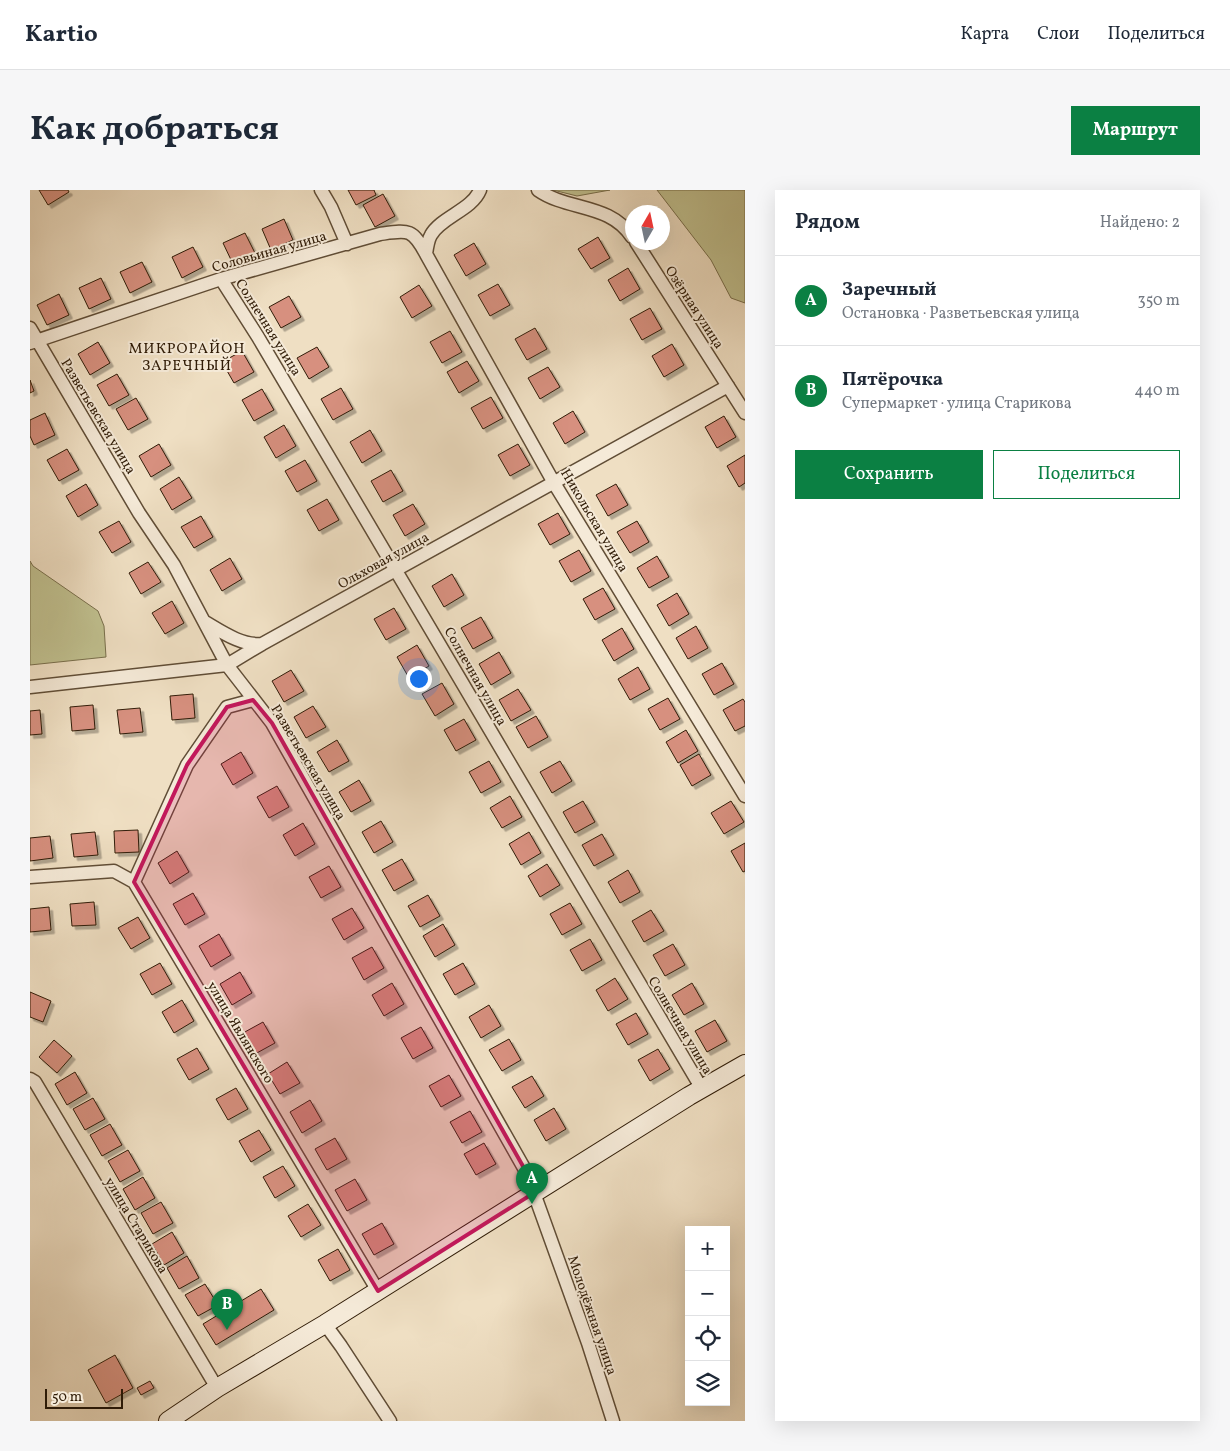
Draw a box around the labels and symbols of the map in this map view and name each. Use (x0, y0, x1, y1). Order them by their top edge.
north arrow (625, 205, 670, 250)
street label: Соловьиная улица (210, 227, 329, 278)
street label: Озёрная улица (660, 263, 728, 353)
street label: Солнечная улица (230, 276, 305, 380)
district label: МИКРОРАЙОН ЗАРЕЧНЫЙ (128, 339, 246, 377)
street label: Разветьевская улица (56, 355, 140, 478)
street label: Никольская улица (555, 466, 632, 576)
street label: Ольховая улица (335, 528, 433, 594)
street label: Солнечная улица (439, 624, 511, 730)
your location (406, 666, 432, 692)
street label: Разветьевская улица (266, 701, 350, 824)
street label: Солнечная улица (643, 973, 716, 1078)
street label: улица Являнского (202, 978, 278, 1087)
pin: A (516, 1163, 548, 1204)
street label: улица Старикова (99, 1174, 172, 1278)
street label: Молодёжная улица (562, 1253, 621, 1378)
pin: B (211, 1289, 243, 1330)
scale bar (45, 1386, 122, 1409)

